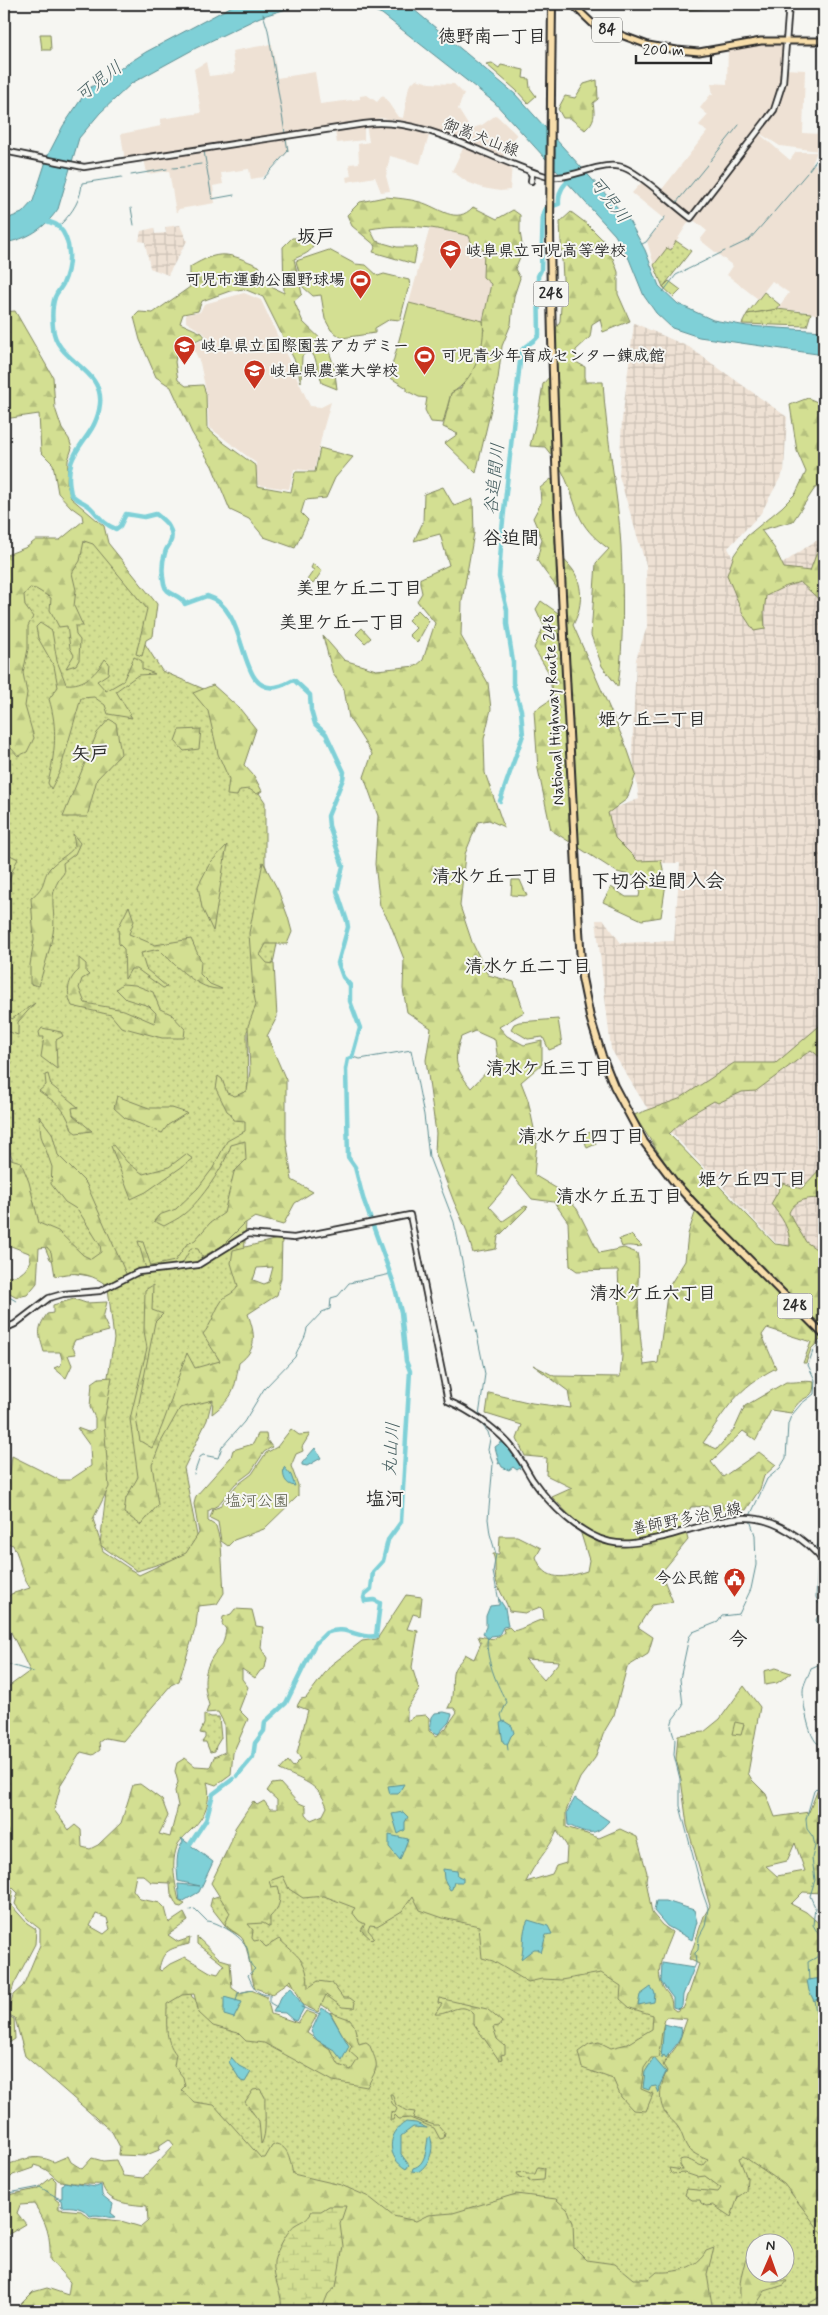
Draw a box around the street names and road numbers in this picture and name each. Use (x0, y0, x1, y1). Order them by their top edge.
road number: 84 (592, 18, 622, 42)
street label: 御嵩犬山線 (440, 114, 522, 162)
road number: 248 (534, 282, 568, 306)
street label: National Highway Route 248 (539, 614, 569, 806)
road number: 248 (778, 1294, 812, 1318)
street label: 善師野多治見線 (630, 1498, 744, 1540)

